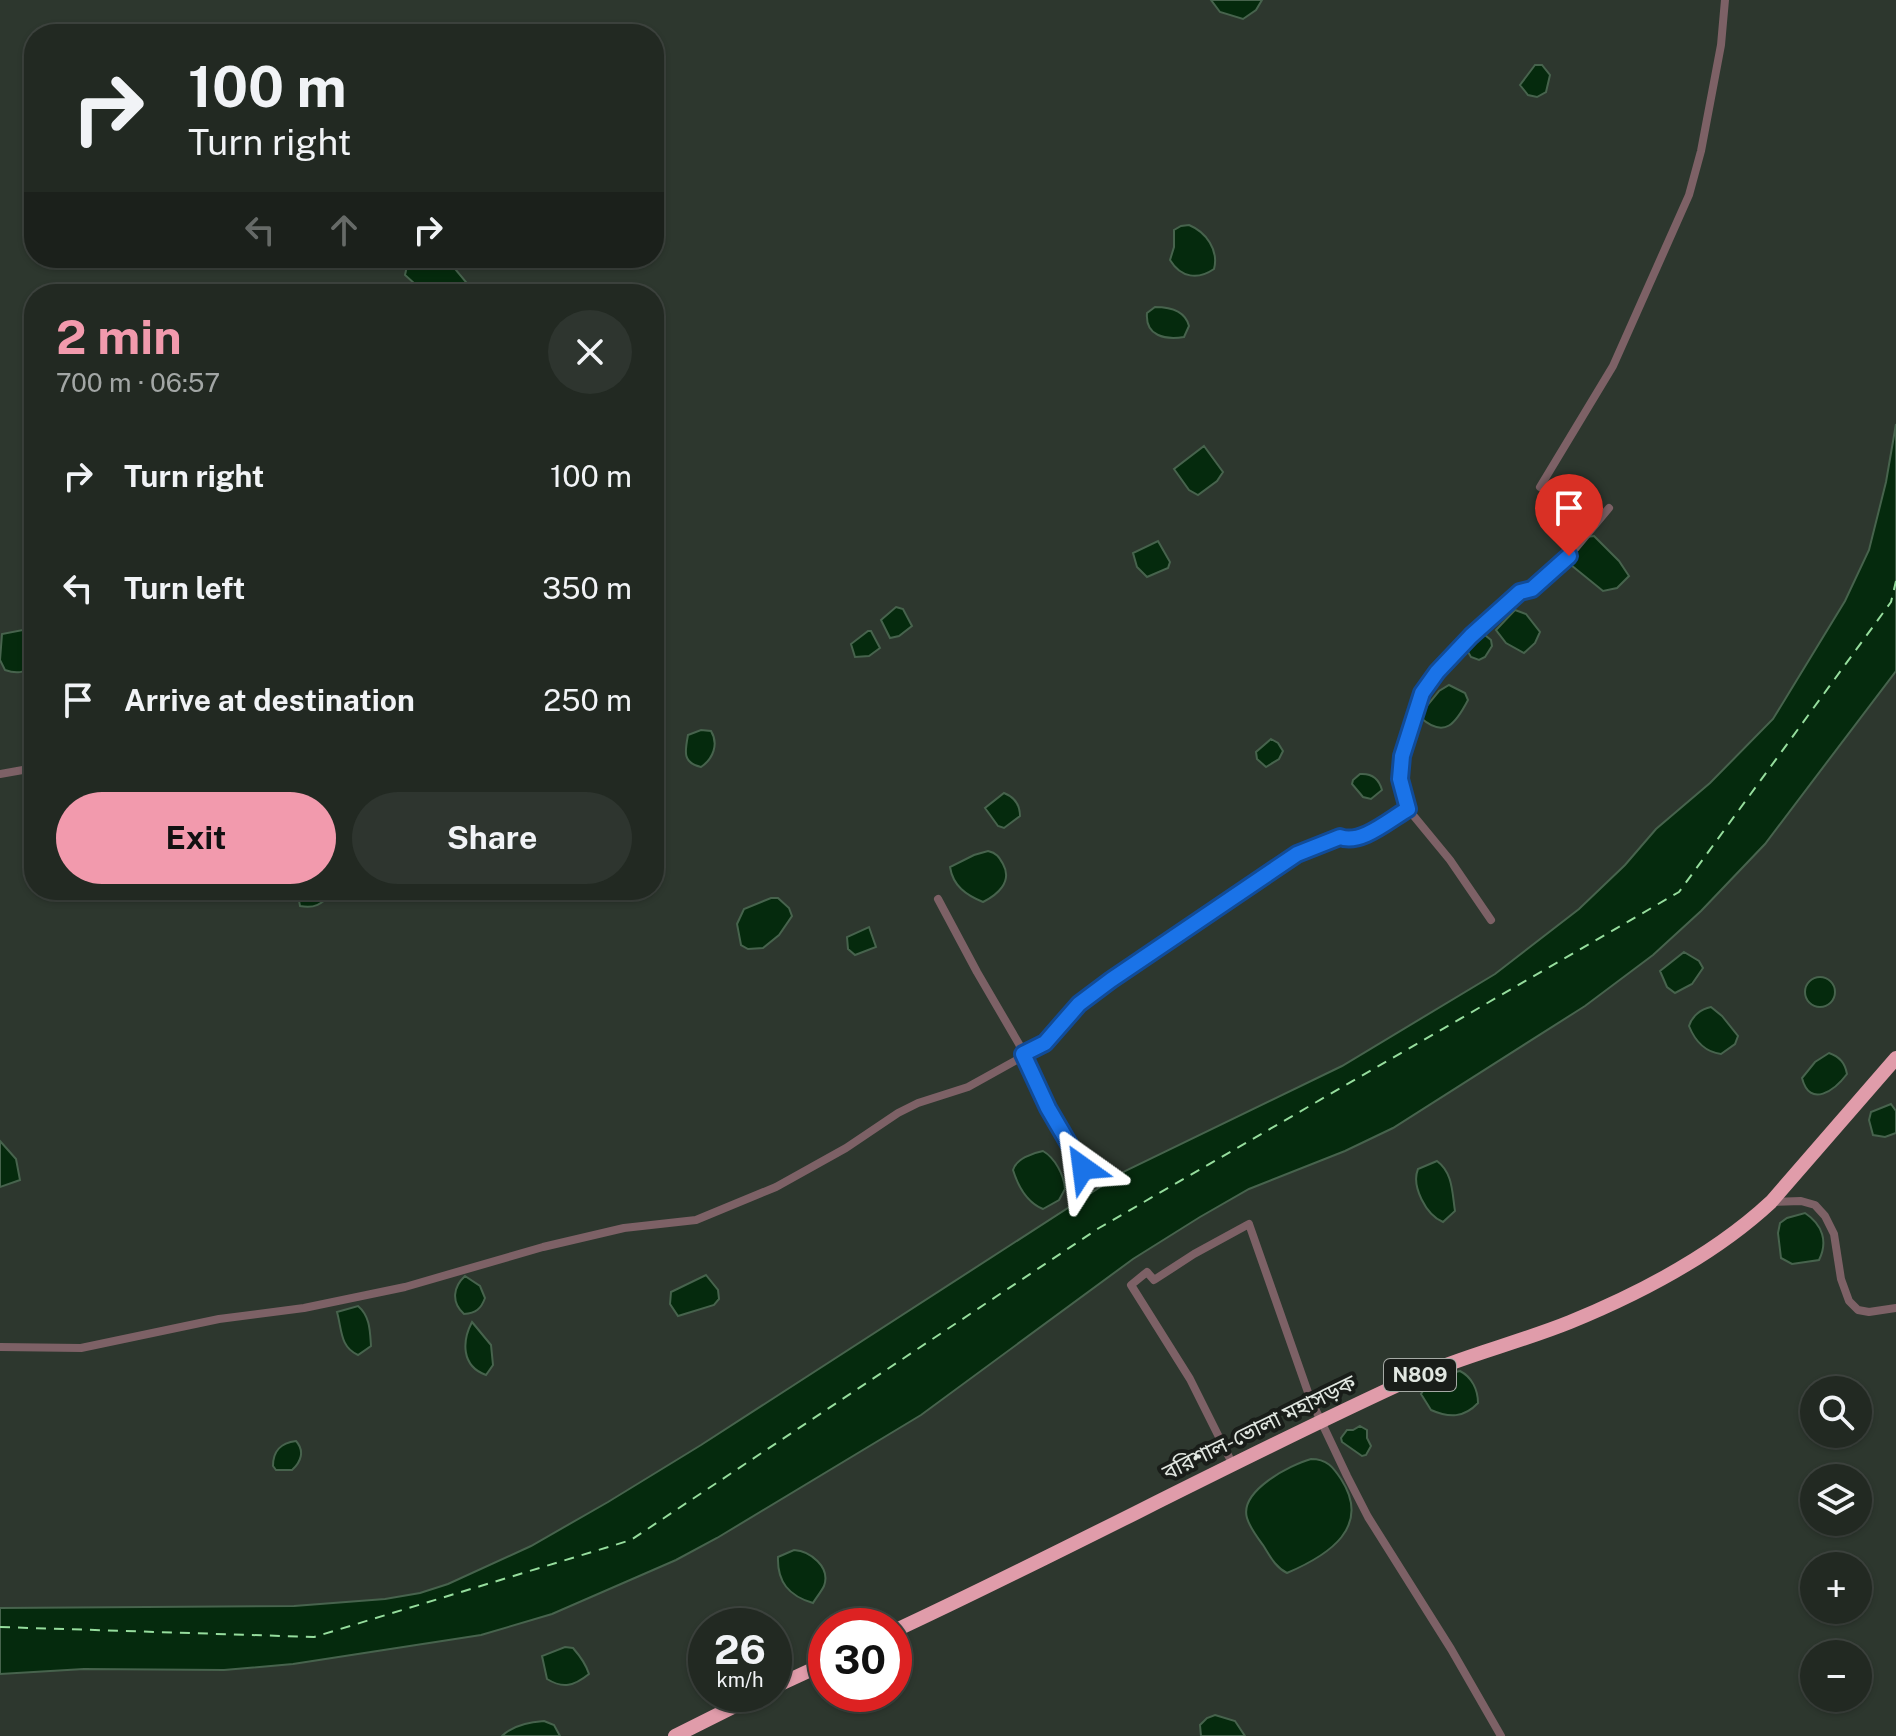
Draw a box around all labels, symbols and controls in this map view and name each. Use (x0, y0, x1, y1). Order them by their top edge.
text: 100 m (188, 54, 347, 120)
icon: right (56, 56, 160, 160)
text: Turn right (188, 121, 351, 163)
icon: left (238, 208, 282, 252)
icon: ahead (322, 208, 366, 252)
icon: right (406, 208, 450, 252)
text: 2 min (56, 308, 182, 365)
button: close (548, 310, 632, 394)
text: 700 m · 06:57 (56, 367, 220, 398)
icon: right (56, 454, 100, 498)
text: Turn right (124, 458, 264, 494)
text: 100 m (550, 458, 632, 494)
pin (1535, 474, 1603, 556)
icon: arrive (1547, 486, 1591, 530)
icon: left (56, 566, 100, 610)
text: Turn left (124, 570, 245, 606)
text: 350 m (542, 570, 632, 606)
icon: arrive (56, 678, 100, 722)
text: Arrive at destination (124, 682, 415, 718)
text: 250 m (543, 682, 632, 718)
button: Exit (56, 792, 336, 884)
button: Share (352, 792, 632, 884)
position arrow (1041, 1126, 1125, 1210)
road number: N809 (1384, 1359, 1456, 1391)
street label: বরিশাল-ভোলা মহাসড়ক (1157, 1369, 1360, 1486)
map controls (1800, 1376, 1872, 1712)
button: search (1800, 1376, 1872, 1448)
button: layers (1800, 1464, 1872, 1536)
button: + (1800, 1552, 1872, 1624)
speed limit sign: 30 (808, 1608, 912, 1712)
text: 26 (714, 1626, 766, 1673)
button: − (1800, 1640, 1872, 1712)
text: km/h (716, 1668, 764, 1692)

